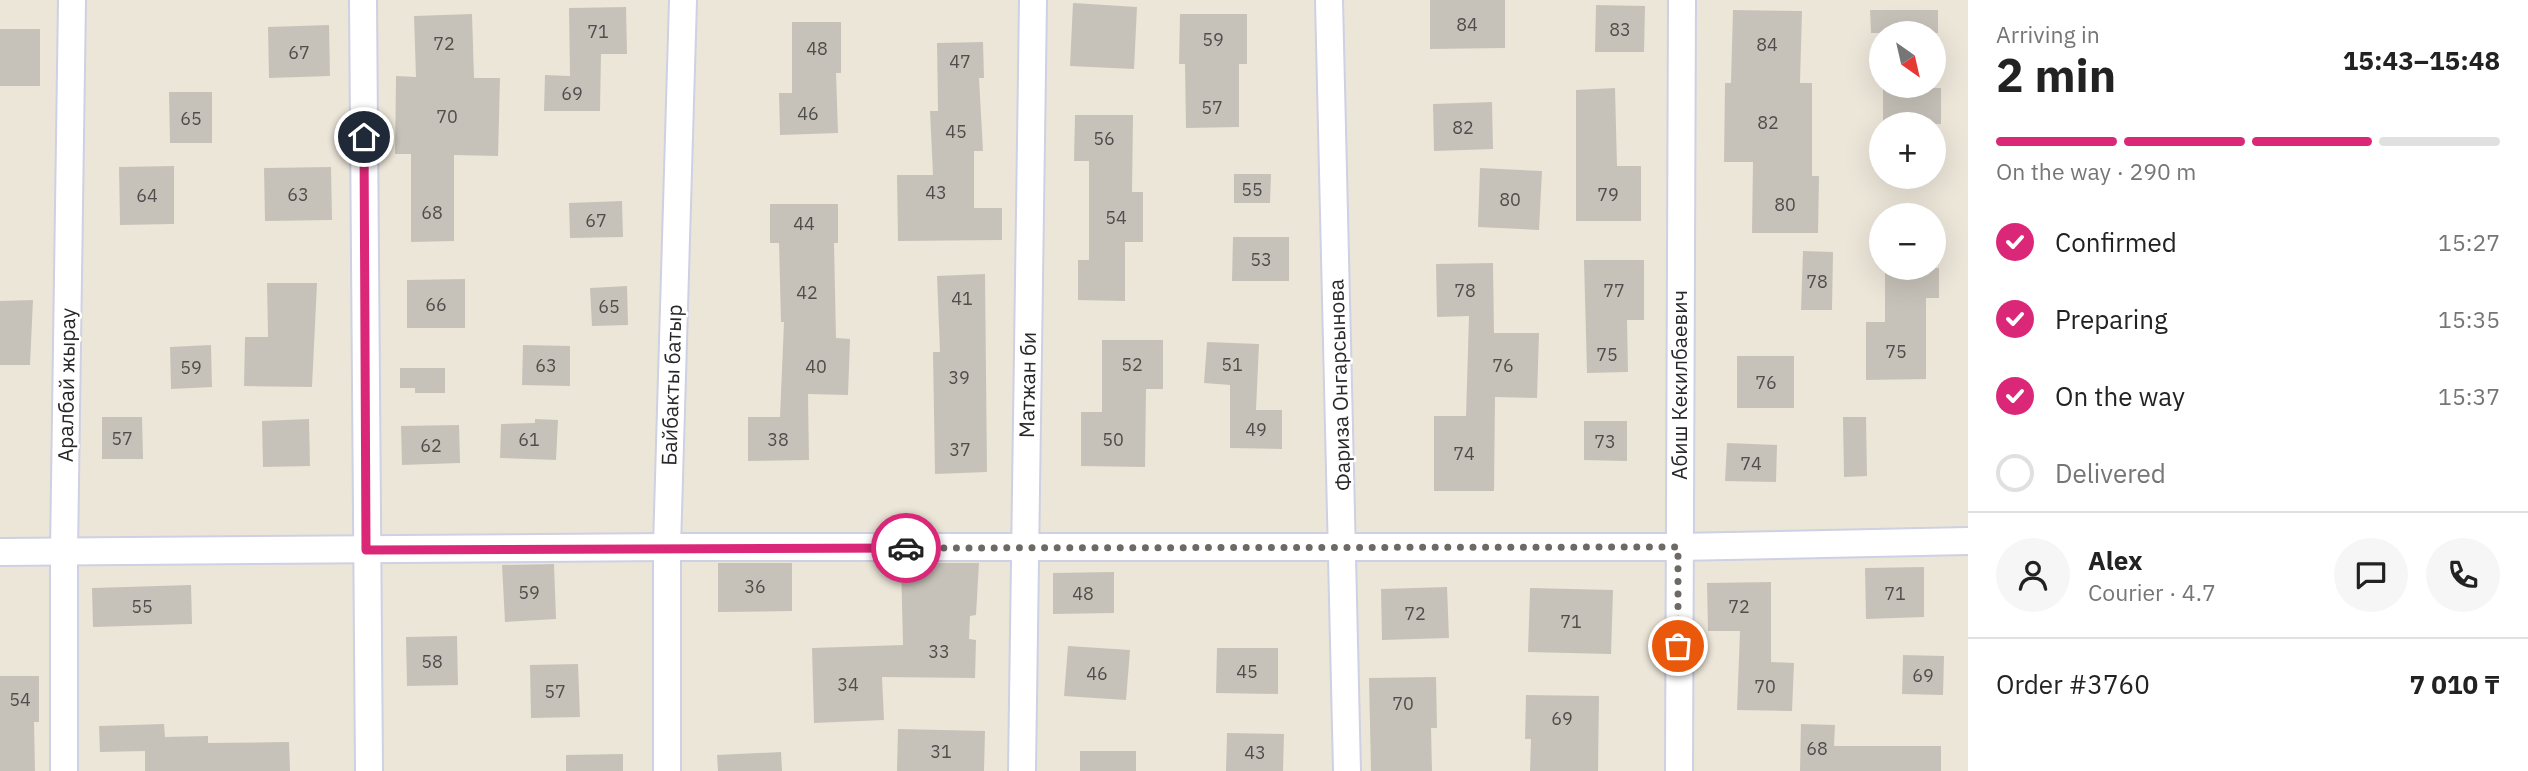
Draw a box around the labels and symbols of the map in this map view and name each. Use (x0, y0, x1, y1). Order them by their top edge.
house number: 84 (1456, 13, 1478, 36)
house number: 83 (1609, 18, 1631, 41)
house number: 71 (587, 20, 609, 43)
north arrow (1869, 21, 1946, 98)
house number: 59 (1202, 28, 1224, 51)
house number: 72 (433, 32, 455, 55)
house number: 84 (1756, 33, 1778, 56)
house number: 48 (806, 37, 828, 60)
house number: 67 (288, 41, 310, 64)
house number: 47 (949, 50, 971, 73)
house number: 69 (561, 82, 583, 105)
house number: 57 (1201, 96, 1223, 119)
house number: 46 (797, 102, 819, 125)
house number: 70 (436, 105, 458, 128)
house number: 65 (180, 107, 202, 130)
pin (334, 107, 394, 167)
house number: 82 (1757, 111, 1779, 134)
house number: 82 (1452, 116, 1474, 139)
house number: 45 (945, 120, 967, 143)
house number: 56 (1093, 127, 1115, 150)
house number: 55 (1241, 178, 1263, 201)
house number: 43 (925, 181, 947, 204)
house number: 63 (287, 183, 309, 206)
house number: 79 (1597, 183, 1619, 206)
house number: 64 (136, 184, 158, 207)
house number: 80 (1499, 188, 1521, 211)
house number: 80 (1774, 193, 1796, 216)
house number: 68 (421, 201, 443, 224)
house number: 54 (1105, 206, 1127, 229)
house number: 67 (585, 209, 607, 232)
house number: 44 (793, 212, 815, 235)
house number: 53 (1250, 248, 1272, 271)
house number: 78 (1806, 270, 1828, 293)
street label: Фариза Онгарсынова (1321, 278, 1357, 492)
house number: 78 (1454, 279, 1476, 302)
house number: 77 (1603, 279, 1625, 302)
house number: 42 (796, 281, 818, 304)
house number: 41 (951, 287, 973, 310)
street label: Абиш Кекилбаевич (1665, 290, 1693, 480)
house number: 66 (425, 293, 447, 316)
house number: 65 (598, 295, 620, 318)
street label: Байбакты батыр (654, 304, 688, 466)
street label: Аралбай жырау (51, 307, 81, 462)
street label: Матжан би (1012, 332, 1042, 438)
house number: 75 (1885, 340, 1907, 363)
house number: 75 (1596, 343, 1618, 366)
house number: 52 (1121, 353, 1143, 376)
house number: 51 (1221, 353, 1243, 376)
house number: 63 (535, 354, 557, 377)
house number: 76 (1492, 354, 1514, 377)
house number: 40 (805, 355, 827, 378)
house number: 59 (180, 356, 202, 379)
house number: 39 (948, 366, 970, 389)
house number: 76 (1755, 371, 1777, 394)
house number: 49 (1245, 418, 1267, 441)
house number: 57 (111, 427, 133, 450)
house number: 61 (518, 428, 540, 451)
house number: 38 (767, 428, 789, 451)
house number: 50 (1102, 428, 1124, 451)
house number: 73 (1594, 430, 1616, 453)
house number: 62 (420, 434, 442, 457)
house number: 37 (949, 438, 971, 461)
house number: 74 (1453, 442, 1475, 465)
house number: 74 (1740, 452, 1762, 475)
courier (871, 513, 941, 583)
house number: 36 (744, 575, 766, 598)
house number: 59 (518, 581, 540, 604)
house number: 48 (1072, 582, 1094, 605)
house number: 71 (1884, 582, 1906, 605)
house number: 55 (131, 595, 153, 618)
house number: 72 (1728, 595, 1750, 618)
house number: 72 (1404, 602, 1426, 625)
house number: 71 (1560, 610, 1582, 633)
pin (1648, 616, 1708, 676)
house number: 33 (928, 640, 950, 663)
house number: 58 (421, 650, 443, 673)
house number: 45 (1236, 660, 1258, 683)
house number: 46 (1086, 662, 1108, 685)
house number: 69 (1912, 664, 1934, 687)
house number: 34 (837, 673, 859, 696)
house number: 70 (1754, 675, 1776, 698)
house number: 57 (544, 680, 566, 703)
house number: 54 (9, 688, 31, 711)
house number: 70 (1392, 692, 1414, 715)
house number: 69 (1551, 707, 1573, 730)
house number: 68 (1806, 737, 1828, 760)
house number: 31 (930, 740, 952, 763)
house number: 43 (1244, 741, 1266, 764)

